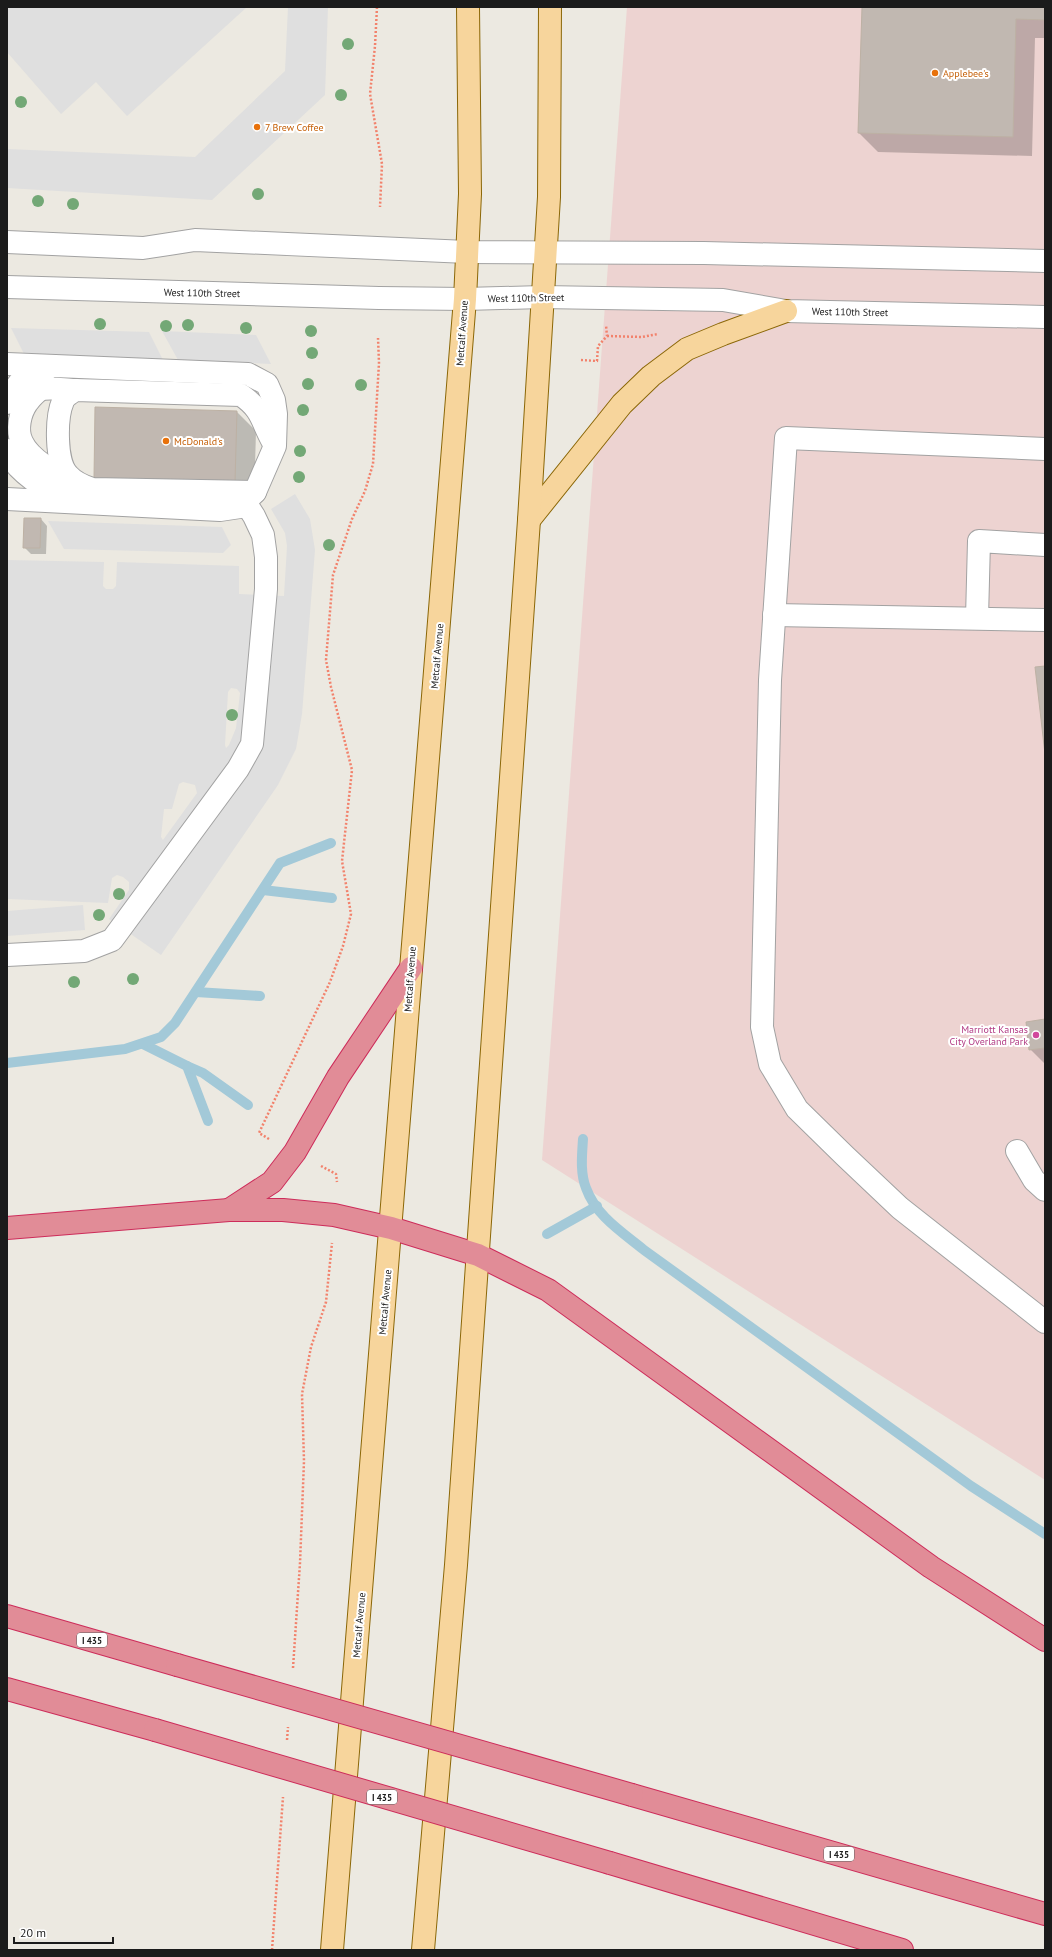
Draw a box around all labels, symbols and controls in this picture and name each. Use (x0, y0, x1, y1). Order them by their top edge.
place label: Applebee's (943, 67, 989, 80)
marker: Applebee's (930, 68, 940, 78)
place label: 7 Brew Coffee (265, 121, 324, 134)
marker: 7 Brew Coffee (252, 122, 262, 132)
street label: West 110th Street (164, 286, 241, 300)
street label: West 110th Street (488, 291, 565, 305)
street label: Metcalf Avenue (453, 300, 471, 366)
street label: West 110th Street (812, 305, 889, 319)
place label: McDonald's (174, 435, 223, 448)
marker: McDonald's (161, 436, 171, 446)
street label: Metcalf Avenue (428, 623, 446, 689)
street label: Metcalf Avenue (401, 946, 419, 1012)
place label: Marriott Kansas City Overland Park (950, 1023, 1028, 1048)
marker: Marriott Kansas City Overland Park (1031, 1030, 1041, 1040)
street label: Metcalf Avenue (376, 1269, 394, 1335)
street label: Metcalf Avenue (350, 1592, 368, 1658)
road number: I 435 (77, 1633, 107, 1647)
road number: I 435 (367, 1790, 397, 1804)
road number: I 435 (824, 1847, 854, 1861)
scale bar (14, 1919, 113, 1945)
text: 20 m (20, 1925, 46, 1940)

